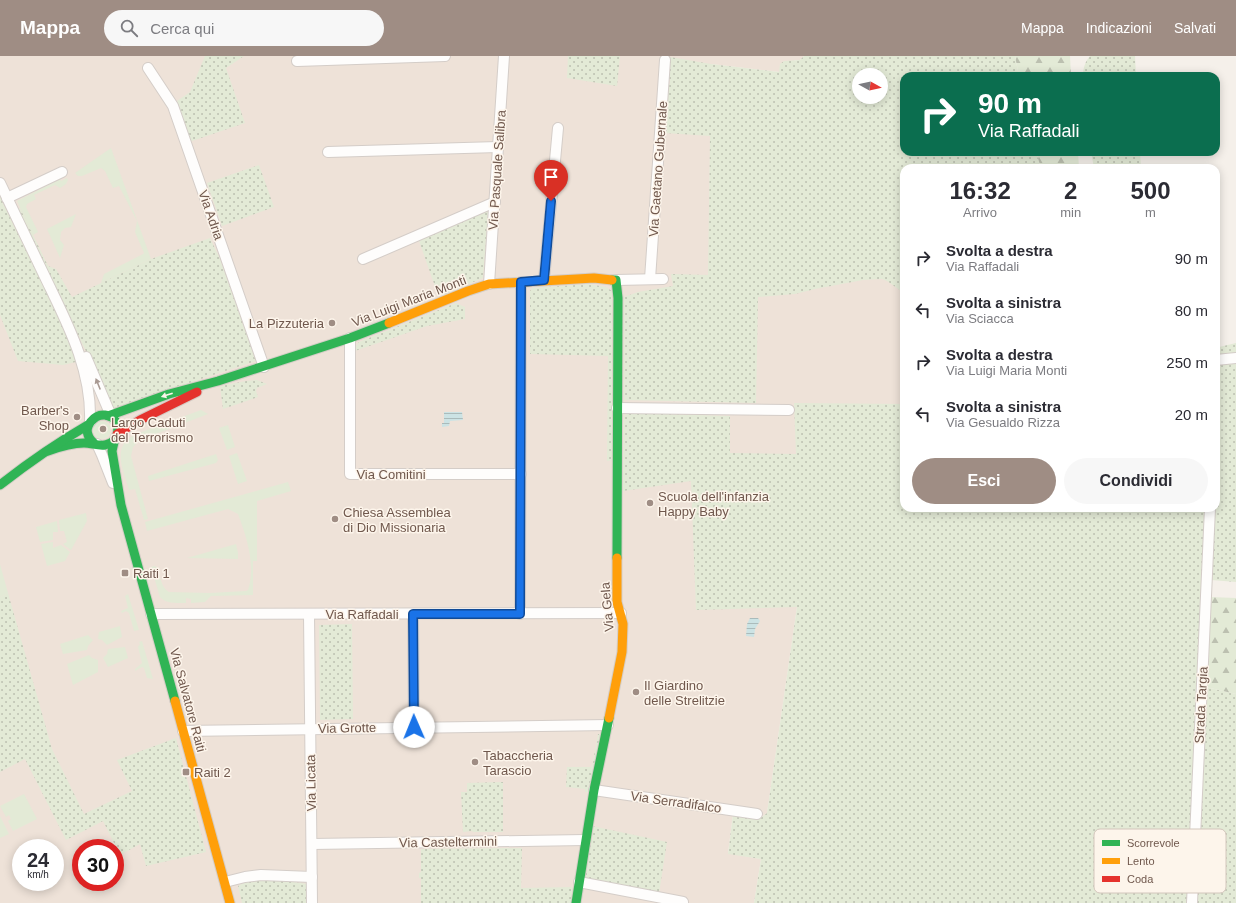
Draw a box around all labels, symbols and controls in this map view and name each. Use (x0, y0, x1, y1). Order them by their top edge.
search box (104, 10, 384, 46)
text: Mappa (20, 17, 80, 38)
icon: search (118, 17, 140, 39)
text: Cerca qui (150, 20, 214, 37)
text: Mappa (1021, 20, 1064, 36)
text: Indicazioni (1086, 20, 1152, 36)
text: Salvati (1174, 20, 1216, 36)
north arrow (852, 68, 888, 104)
map controls (852, 68, 888, 104)
icon: right (912, 88, 964, 140)
text: 90 m (978, 88, 1042, 119)
street label: Via Gaetano Gubernale (646, 100, 670, 238)
street label: Via Pasquale Salibra (485, 109, 509, 231)
text: Via Raffadali (978, 121, 1079, 141)
pin (534, 160, 568, 201)
icon: arrive (540, 166, 562, 188)
text: 16:32 (949, 177, 1011, 204)
text: 2 (1064, 177, 1077, 204)
text: 500 (1131, 177, 1171, 204)
street label: Via Adria (195, 188, 227, 243)
text: Arrivo (963, 205, 997, 220)
text: min (1060, 205, 1081, 220)
text: m (1145, 205, 1156, 220)
text: Svolta a destra (946, 242, 1053, 259)
icon: right (912, 247, 934, 269)
text: 90 m (1175, 250, 1208, 267)
text: Via Raffadali (946, 259, 1019, 274)
street label: Via Luigi Maria Monti (350, 272, 468, 330)
text: Svolta a sinistra (946, 294, 1061, 311)
icon: left (912, 299, 934, 321)
text: 80 m (1175, 302, 1208, 319)
text: Via Sciacca (946, 311, 1014, 326)
place label: La Pizzuteria (249, 316, 325, 331)
marker: La Pizzuteria (327, 318, 337, 328)
text: Svolta a destra (946, 346, 1053, 363)
icon: right (912, 351, 934, 373)
text: 250 m (1166, 354, 1208, 371)
text: Via Luigi Maria Monti (946, 363, 1067, 378)
one-way arrow (94, 377, 100, 389)
one-way arrow (161, 392, 173, 398)
text: Svolta a sinistra (946, 398, 1061, 415)
place label: Barber's Shop (21, 403, 69, 433)
icon: left (912, 403, 934, 425)
text: 20 m (1175, 406, 1208, 423)
marker: Barber's Shop (72, 412, 82, 422)
place label: Largo Caduti del Terrorismo (111, 415, 193, 445)
text: Via Gesualdo Rizza (946, 415, 1060, 430)
marker: Largo Caduti del Terrorismo (98, 424, 108, 434)
button: Esci (912, 458, 1056, 504)
button: Condividi (1064, 458, 1208, 504)
street label: Via Comitini (356, 467, 426, 482)
place label: Scuola dell'infanzia Happy Baby (658, 489, 770, 519)
marker: Scuola dell'infanzia Happy Baby (645, 498, 655, 508)
place label: Chiesa Assemblea di Dio Missionaria (343, 505, 451, 535)
marker: Chiesa Assemblea di Dio Missionaria (330, 514, 340, 524)
place label: Raiti 1 (133, 566, 170, 581)
marker: Raiti 1 (120, 568, 130, 578)
street label: Via Gela (597, 581, 617, 632)
street label: Via Raffadali (325, 607, 399, 622)
street label: Via Salvatore Raiti (167, 647, 209, 754)
street label: Strada Targia (1191, 665, 1211, 744)
place label: Il Giardino delle Strelitzie (644, 678, 725, 708)
marker: Il Giardino delle Strelitzie (631, 687, 641, 697)
position arrow (393, 706, 435, 748)
street label: Via Grotte (318, 720, 376, 736)
place label: Tabaccheria Tarascio (483, 748, 554, 778)
street label: Via Licata (303, 754, 319, 812)
marker: Tabaccheria Tarascio (470, 757, 480, 767)
place label: Raiti 2 (194, 765, 231, 780)
marker: Raiti 2 (181, 767, 191, 777)
street label: Via Serradifalco (630, 788, 722, 816)
legend (1094, 829, 1226, 893)
street label: Via Casteltermini (399, 834, 497, 850)
text: Scorrevole (1127, 837, 1180, 849)
speed limit sign: 30 (72, 839, 124, 891)
text: 24 (27, 849, 49, 871)
text: Lento (1127, 855, 1155, 867)
text: km/h (27, 869, 49, 880)
text: Coda (1127, 873, 1154, 885)

